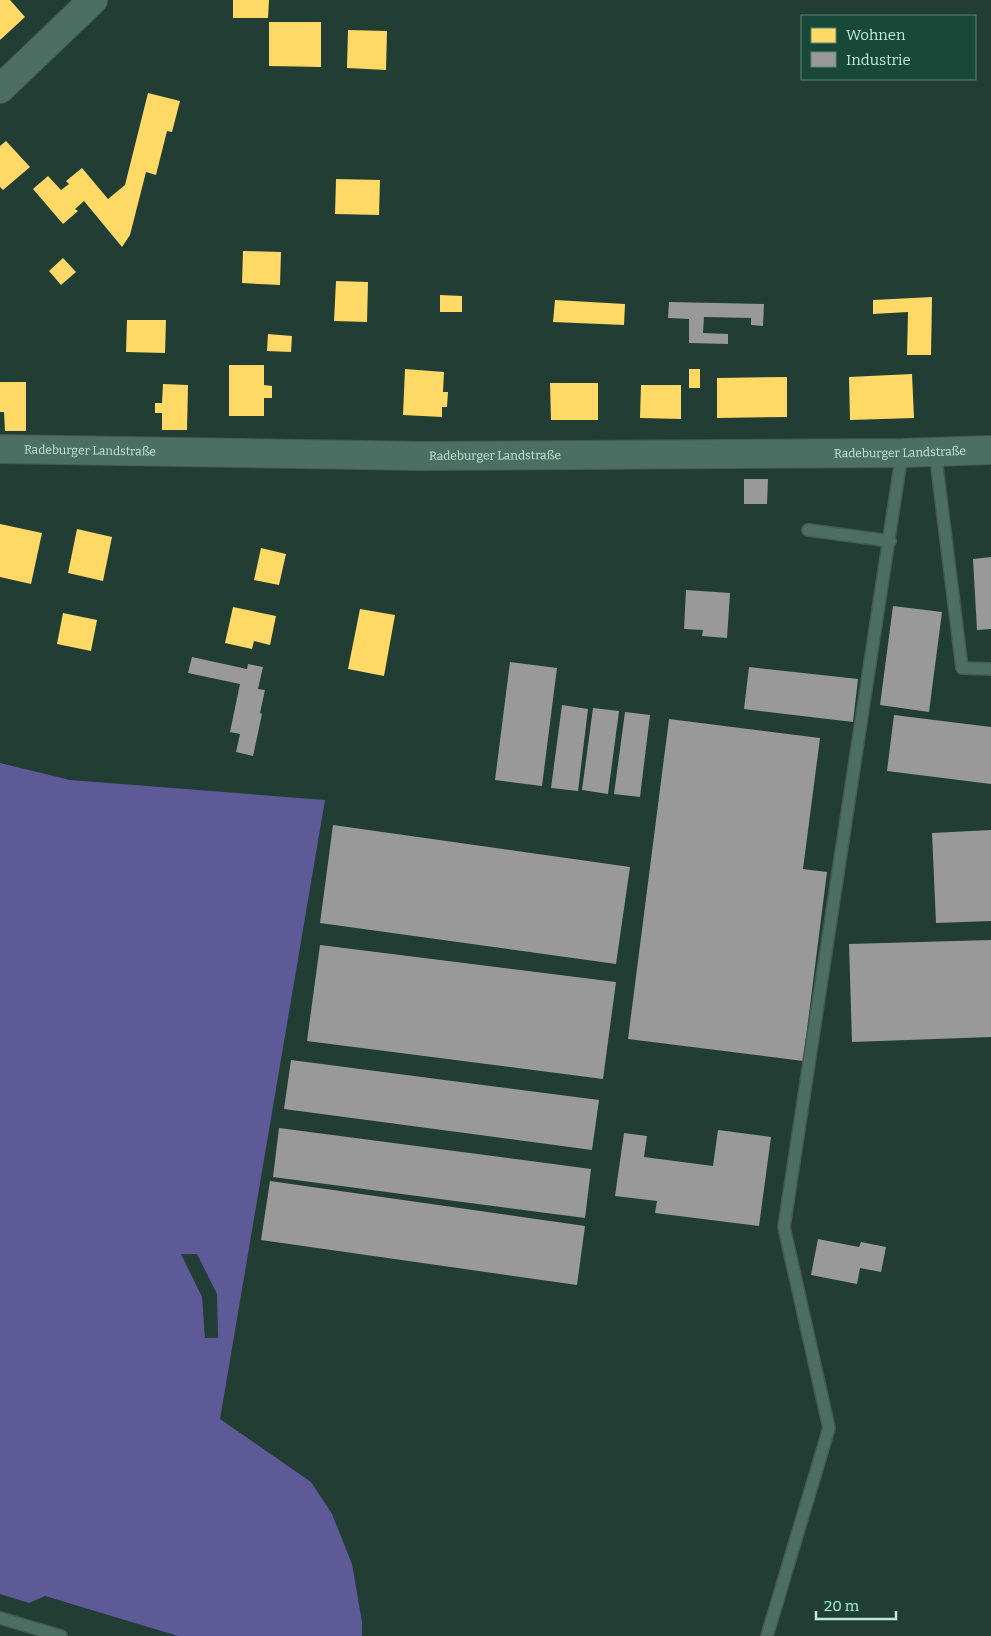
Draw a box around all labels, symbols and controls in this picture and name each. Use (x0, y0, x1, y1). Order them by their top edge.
legend (801, 15, 976, 80)
text: Wohnen (846, 26, 906, 44)
text: Industrie (846, 51, 911, 69)
street label: Radeburger Landstraße (24, 442, 156, 459)
street label: Radeburger Landstraße (834, 444, 966, 460)
street label: Radeburger Landstraße (429, 448, 561, 463)
scale bar (816, 1588, 896, 1620)
text: 20 m (824, 1597, 860, 1615)

